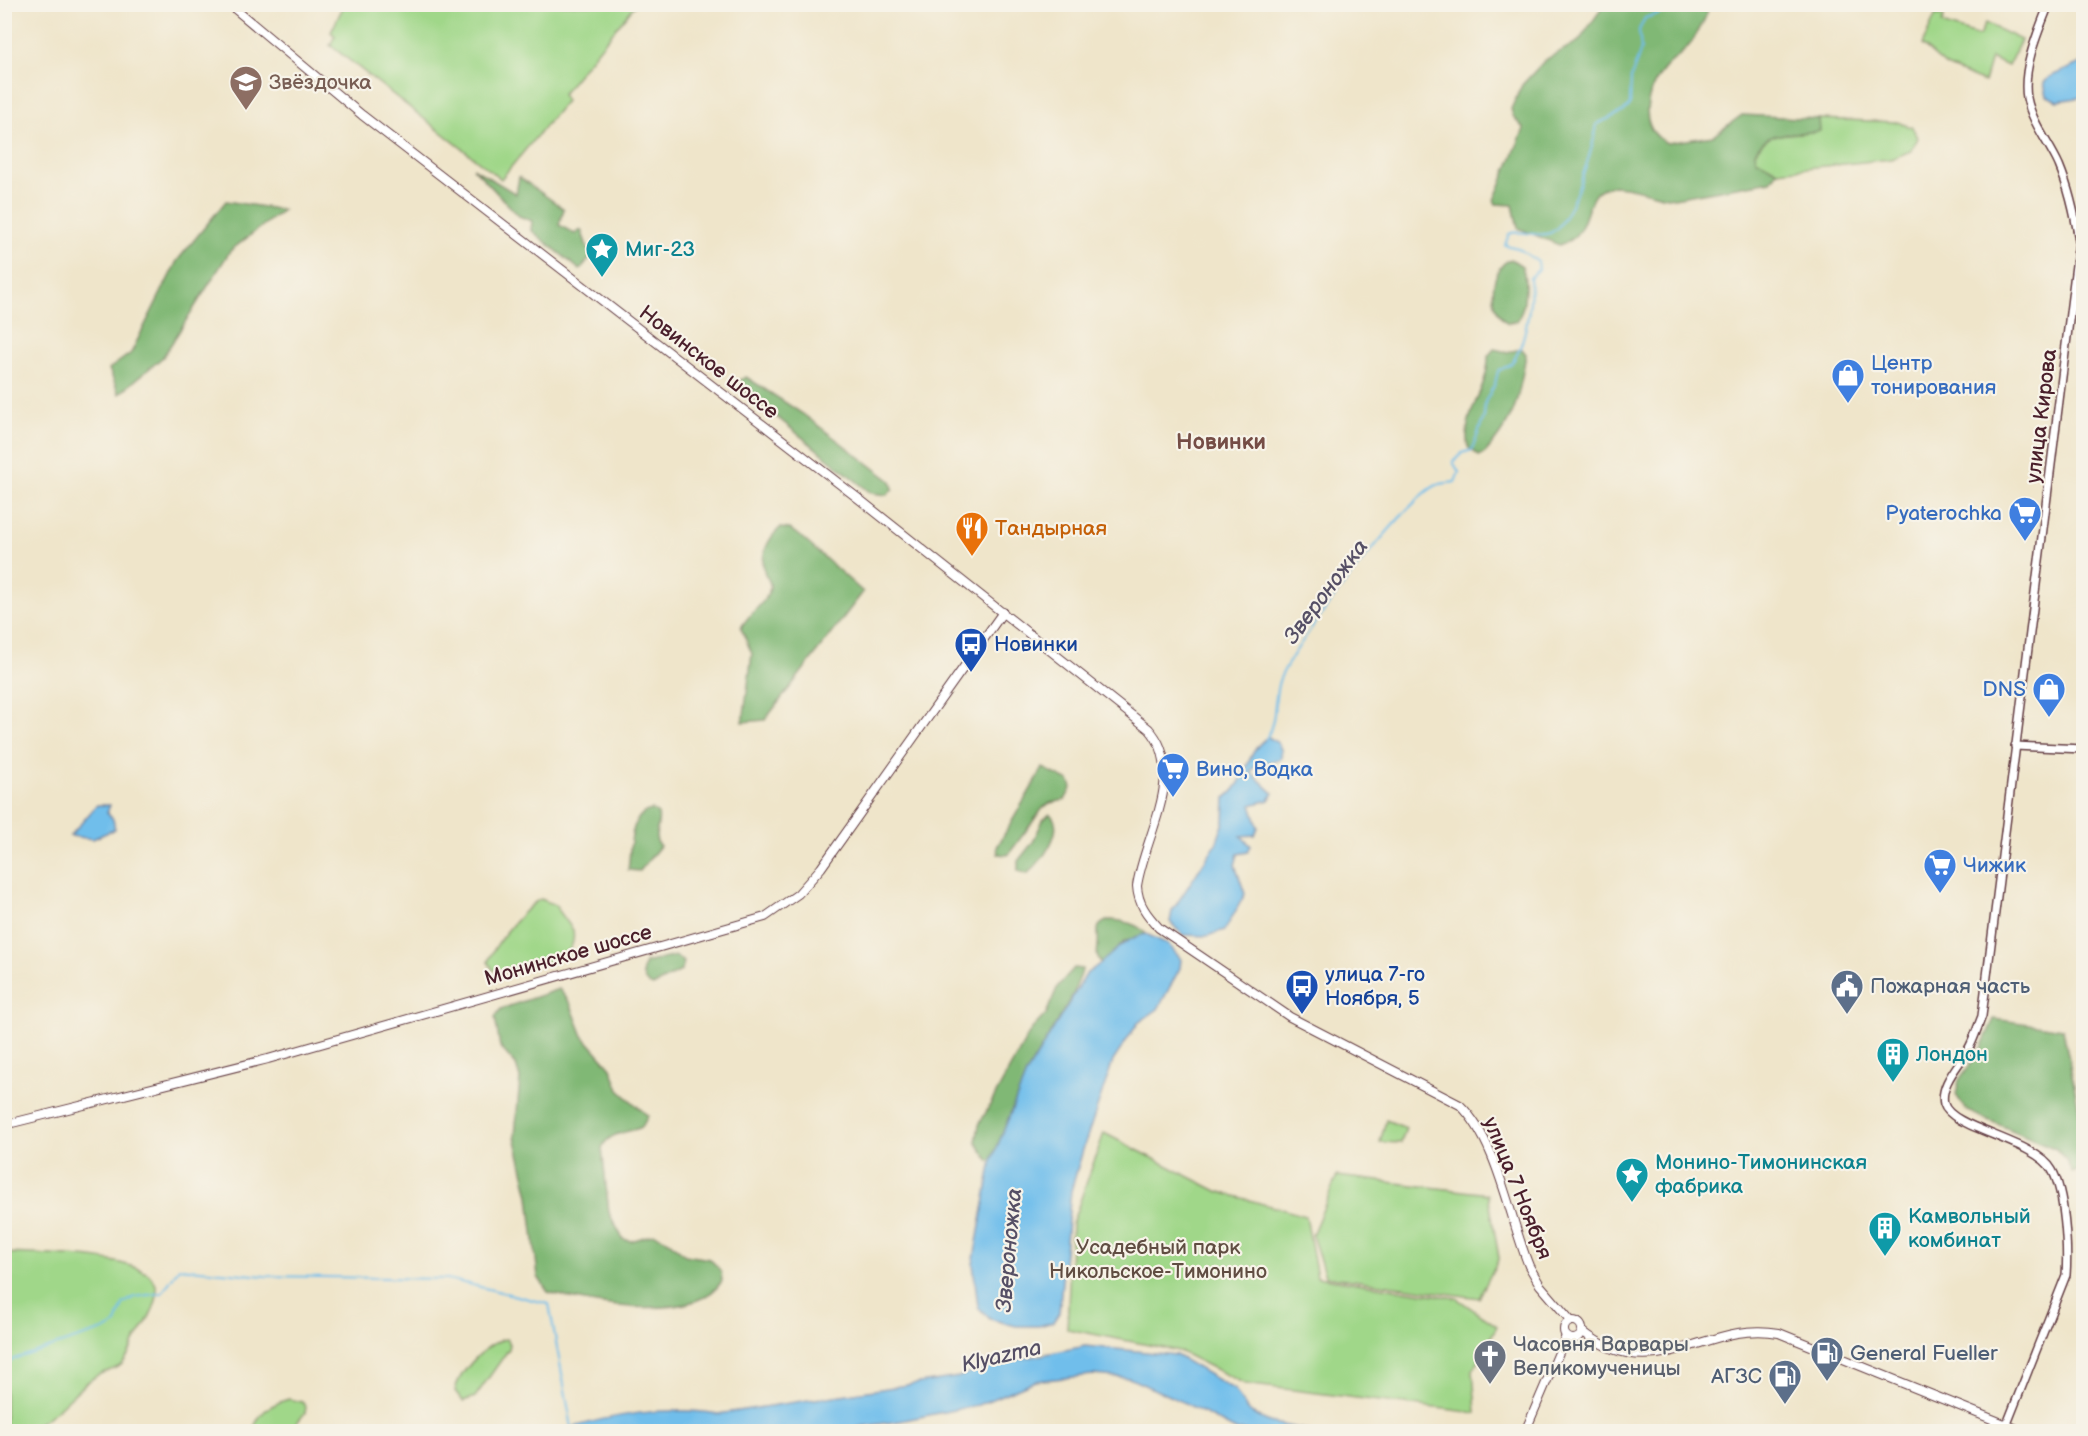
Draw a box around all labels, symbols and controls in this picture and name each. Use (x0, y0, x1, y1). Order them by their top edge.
school or university icon: Звёздочка (228, 64, 264, 111)
place label: Звёздочка (269, 70, 372, 95)
place icon: Миг-23 (584, 231, 620, 278)
place label: Миг-23 (625, 237, 695, 262)
street label: Новинское шоссе (634, 300, 784, 425)
street label: улица Кирова (2021, 347, 2062, 485)
place label: Центр тонирования (1871, 351, 1996, 400)
shop icon: Центр тонирования (1830, 357, 1866, 404)
district label: Новинки (1176, 429, 1266, 456)
supermarket icon: Pyaterochka (2007, 495, 2043, 542)
place label: Pyaterochka (1885, 501, 2002, 526)
restaurant icon: Тандырная (954, 510, 990, 557)
place label: Тандырная (995, 516, 1107, 541)
water label: Звероножка (1278, 534, 1374, 650)
bus stop icon: Новинки (953, 626, 989, 673)
place label: Новинки (994, 632, 1078, 657)
shop icon: DNS (2031, 671, 2067, 718)
place label: DNS (1982, 677, 2026, 702)
supermarket icon: Вино, Водка (1155, 751, 1191, 798)
place label: Вино, Водка (1196, 757, 1314, 782)
supermarket icon: Чижик (1922, 847, 1958, 894)
place label: Чижик (1963, 853, 2026, 878)
street label: Монинское шоссе (482, 920, 655, 991)
place label: улица 7-го Ноября, 5 (1325, 962, 1425, 1011)
bus stop icon: улица 7-го Ноября, 5 (1284, 968, 1320, 1015)
public building icon: Пожарная часть (1829, 968, 1865, 1015)
place label: Пожарная часть (1870, 974, 2031, 999)
building icon: Лондон (1875, 1036, 1911, 1083)
place label: Лондон (1915, 1042, 1988, 1067)
street label: улица 7 Ноября (1478, 1113, 1557, 1263)
place label: Монино-Тимонинская фабрика (1655, 1150, 1867, 1199)
place icon: Монино-Тимонинская фабрика (1614, 1156, 1650, 1203)
water label: Звероножка (991, 1187, 1028, 1313)
place label: Камвольный комбинат (1908, 1204, 2031, 1253)
building icon: Камвольный комбинат (1867, 1210, 1903, 1257)
park label: Усадебный парк Никольское-Тимонино (1049, 1235, 1267, 1284)
place label: Часовня Варвары Великомученицы (1513, 1332, 1689, 1381)
water label: Klyazma (958, 1334, 1044, 1379)
fuel station icon: General Fueller (1809, 1335, 1845, 1382)
church icon: Часовня Варвары Великомученицы (1472, 1338, 1508, 1385)
place label: General Fueller (1850, 1341, 1998, 1366)
fuel station icon: АГЗС (1767, 1358, 1803, 1405)
place label: АГЗС (1710, 1364, 1762, 1389)

